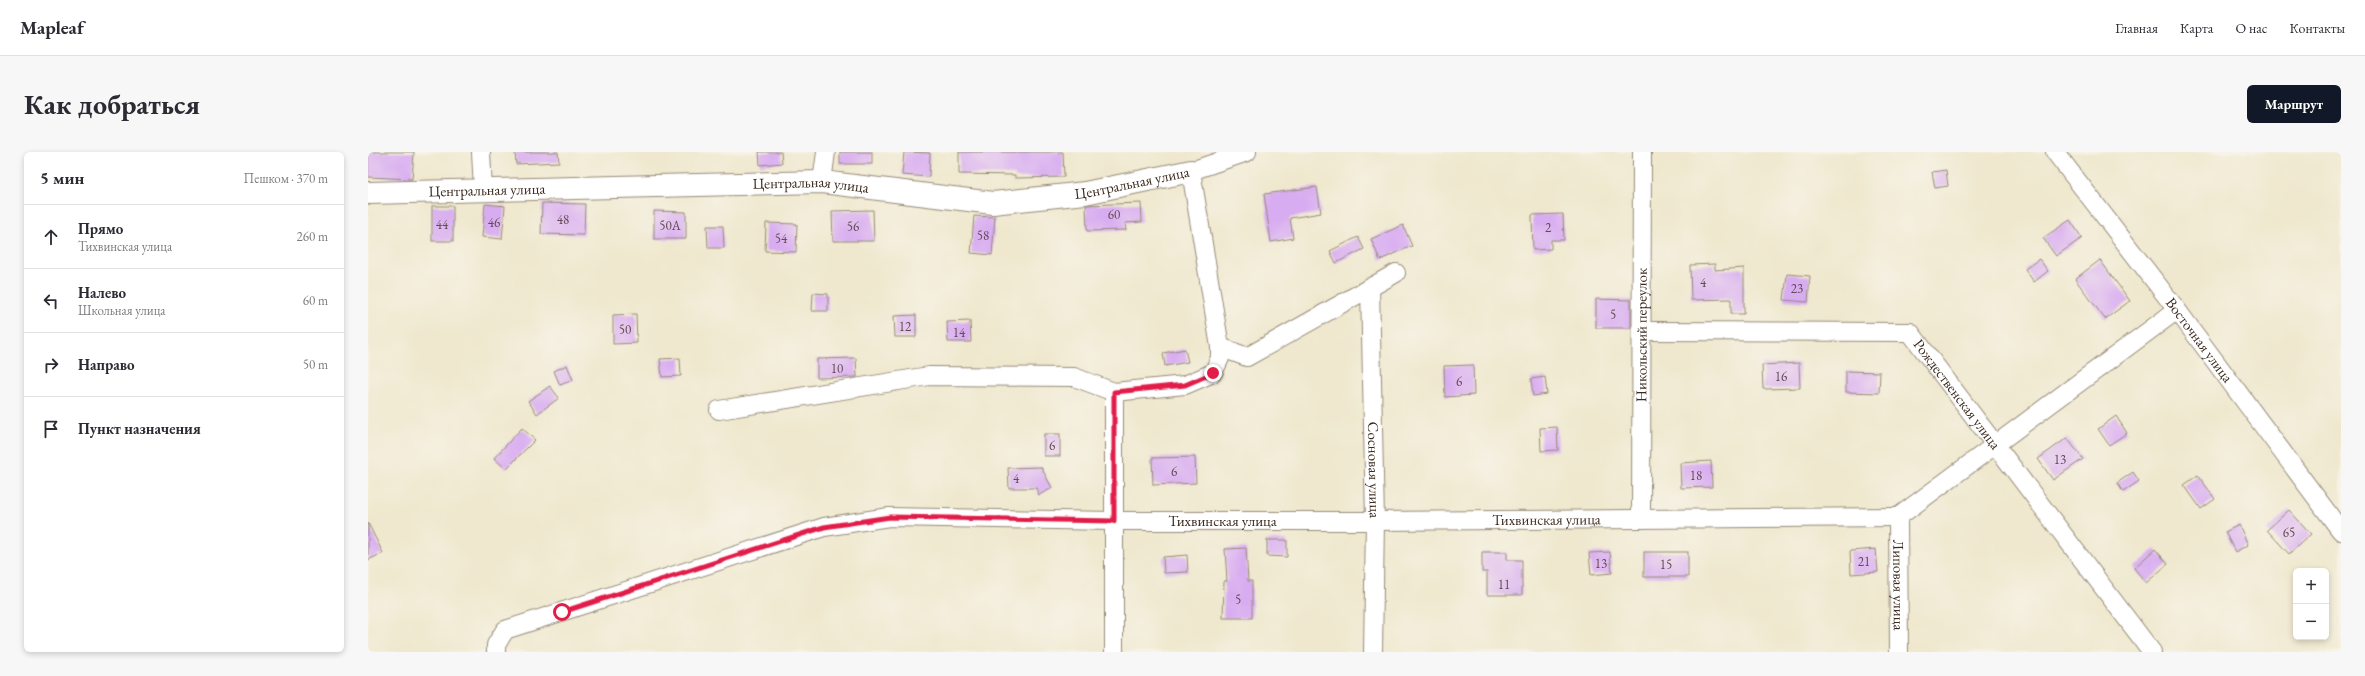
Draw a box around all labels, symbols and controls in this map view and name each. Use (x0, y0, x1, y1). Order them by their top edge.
text: Mapleaf (20, 15, 84, 40)
text: Главная (2115, 19, 2158, 37)
text: Карта (2180, 19, 2213, 37)
text: О нас (2235, 19, 2267, 37)
text: Контакты (2289, 19, 2345, 37)
button: Маршрут (2247, 85, 2341, 123)
text: Как добраться (24, 86, 200, 122)
street label: Центральная улица (1074, 162, 1191, 203)
text: 5 мин (40, 167, 84, 189)
text: Пешком · 370 m (244, 170, 328, 187)
street label: Центральная улица (752, 172, 870, 197)
street label: Центральная улица (428, 179, 546, 201)
house number: 60 (1108, 206, 1120, 223)
house number: 48 (557, 211, 569, 228)
house number: 46 (488, 214, 500, 231)
house number: 44 (436, 216, 449, 233)
house number: 50А (659, 217, 682, 234)
house number: 56 (847, 218, 859, 235)
text: Прямо (78, 219, 123, 238)
house number: 2 (1545, 219, 1552, 236)
icon: ahead (40, 226, 62, 248)
house number: 58 (977, 227, 989, 244)
text: 260 m (297, 228, 328, 245)
house number: 54 (775, 230, 788, 247)
text: Тихвинская улица (78, 238, 172, 255)
street label: Никольский переулок (1631, 268, 1651, 402)
house number: 4 (1700, 274, 1707, 291)
house number: 23 (1791, 280, 1803, 297)
text: Налево (78, 283, 126, 302)
icon: left (40, 290, 62, 312)
text: 60 m (303, 292, 328, 309)
street label: Восточная улица (2162, 293, 2237, 386)
text: Школьная улица (78, 302, 166, 319)
house number: 5 (1610, 306, 1616, 323)
house number: 12 (899, 318, 912, 335)
house number: 50 (619, 321, 631, 338)
house number: 14 (953, 324, 966, 341)
street label: Рождественская улица (1910, 335, 2005, 453)
icon: right (40, 354, 62, 376)
text: Направо (78, 355, 135, 374)
text: 50 m (303, 356, 328, 373)
house number: 10 (831, 360, 843, 377)
route end (1204, 364, 1222, 382)
house number: 16 (1775, 368, 1787, 385)
house number: 6 (1456, 373, 1462, 390)
icon: arrive (40, 418, 62, 440)
text: Пункт назначения (78, 419, 201, 438)
street label: Сосновая улица (1364, 422, 1385, 518)
house number: 6 (1049, 437, 1055, 454)
house number: 13 (2054, 451, 2066, 468)
house number: 6 (1171, 463, 1177, 480)
house number: 18 (1690, 467, 1702, 484)
house number: 4 (1013, 470, 1020, 487)
street label: Тихвинская улица (1492, 509, 1601, 529)
street label: Тихвинская улица (1168, 511, 1277, 530)
house number: 65 (2283, 524, 2295, 541)
street label: Липовая улица (1889, 540, 1909, 630)
house number: 21 (1858, 553, 1870, 570)
house number: 13 (1595, 555, 1607, 572)
house number: 15 (1660, 556, 1672, 573)
map controls (2293, 568, 2329, 640)
button: + (2293, 568, 2329, 604)
house number: 11 (1498, 576, 1510, 593)
house number: 5 (1235, 591, 1241, 608)
route start (553, 603, 571, 621)
button: − (2293, 604, 2329, 640)

